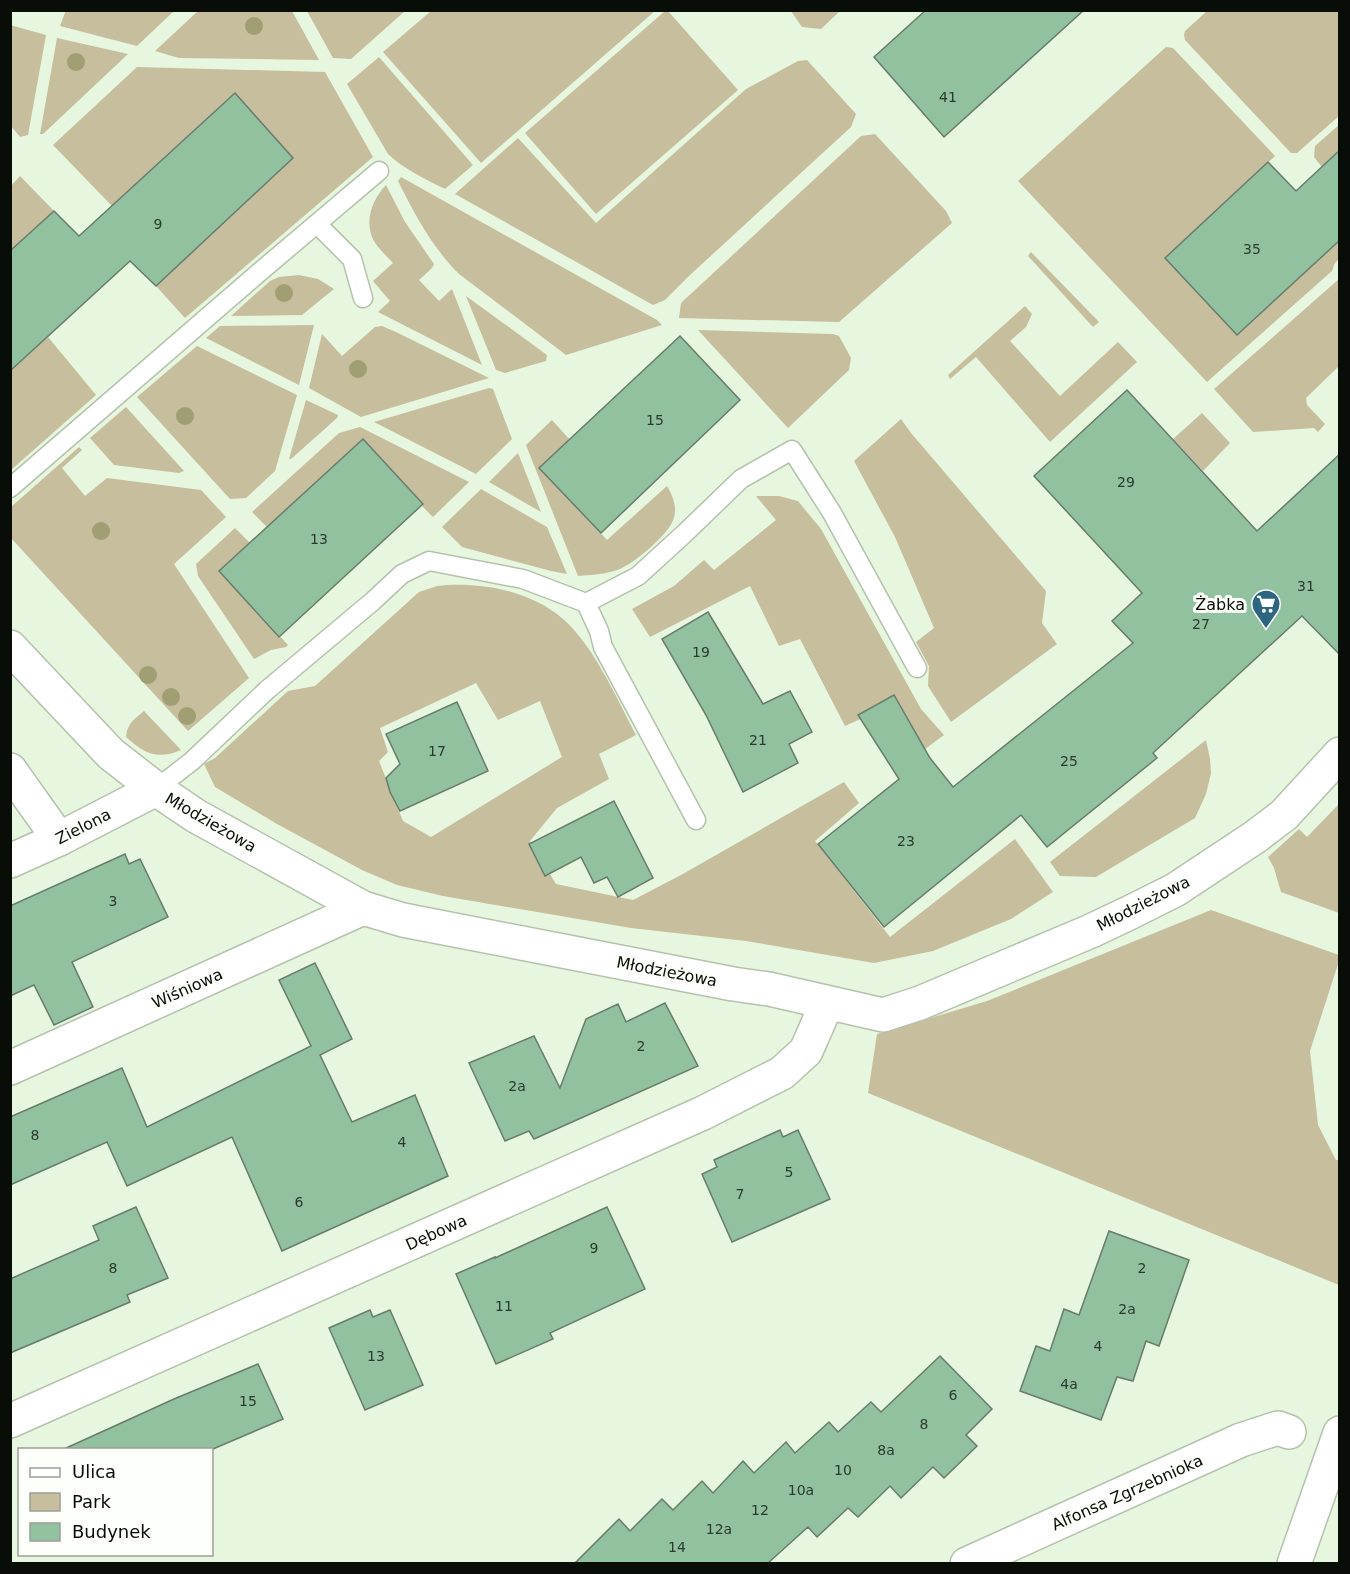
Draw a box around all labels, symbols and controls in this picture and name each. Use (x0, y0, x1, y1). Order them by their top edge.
house number: 41 (939, 89, 957, 105)
house number: 9 (154, 216, 162, 232)
house number: 35 (1243, 241, 1261, 257)
house number: 15 (646, 412, 664, 428)
house number: 29 (1117, 474, 1135, 490)
house number: 13 (310, 531, 328, 547)
house number: 31 (1297, 578, 1315, 594)
supermarket icon: Żabka (1250, 588, 1282, 630)
place label: Żabka (1195, 595, 1245, 614)
house number: 27 (1192, 616, 1210, 632)
house number: 19 (692, 644, 710, 660)
house number: 21 (749, 732, 767, 748)
house number: 17 (428, 743, 446, 759)
house number: 25 (1060, 753, 1078, 769)
street label: Młodzieżowa (162, 789, 260, 856)
street label: Zielona (52, 804, 114, 848)
house number: 23 (897, 833, 915, 849)
street label: Młodzieżowa (1093, 872, 1193, 935)
house number: 3 (109, 893, 117, 909)
street label: Młodzieżowa (615, 952, 719, 991)
street label: Wiśniowa (149, 964, 226, 1012)
house number: 2 (637, 1038, 645, 1054)
house number: 2a (508, 1078, 526, 1094)
house number: 8 (31, 1127, 39, 1143)
house number: 4 (398, 1134, 407, 1150)
house number: 5 (785, 1164, 793, 1180)
house number: 7 (736, 1186, 744, 1202)
house number: 6 (295, 1194, 304, 1210)
street label: Dębowa (403, 1211, 470, 1254)
house number: 9 (590, 1240, 598, 1256)
house number: 8 (109, 1260, 117, 1276)
house number: 2 (1138, 1260, 1146, 1276)
house number: 11 (495, 1298, 513, 1314)
house number: 2a (1118, 1301, 1136, 1317)
house number: 4 (1094, 1338, 1103, 1354)
house number: 13 (367, 1348, 385, 1364)
house number: 4a (1060, 1376, 1078, 1392)
house number: 6 (949, 1387, 958, 1403)
house number: 15 (239, 1393, 257, 1409)
house number: 8 (920, 1416, 928, 1432)
house number: 8a (877, 1442, 895, 1458)
legend (18, 1448, 213, 1556)
street label: Alfonsa Zgrzebnioka (1049, 1451, 1206, 1534)
text: Ulica (72, 1461, 116, 1482)
house number: 10 (834, 1462, 852, 1478)
house number: 10a (788, 1482, 814, 1498)
text: Park (72, 1491, 111, 1512)
house number: 12 (751, 1502, 769, 1518)
text: Budynek (72, 1521, 151, 1542)
house number: 12a (706, 1521, 732, 1537)
house number: 14 (668, 1539, 686, 1555)

